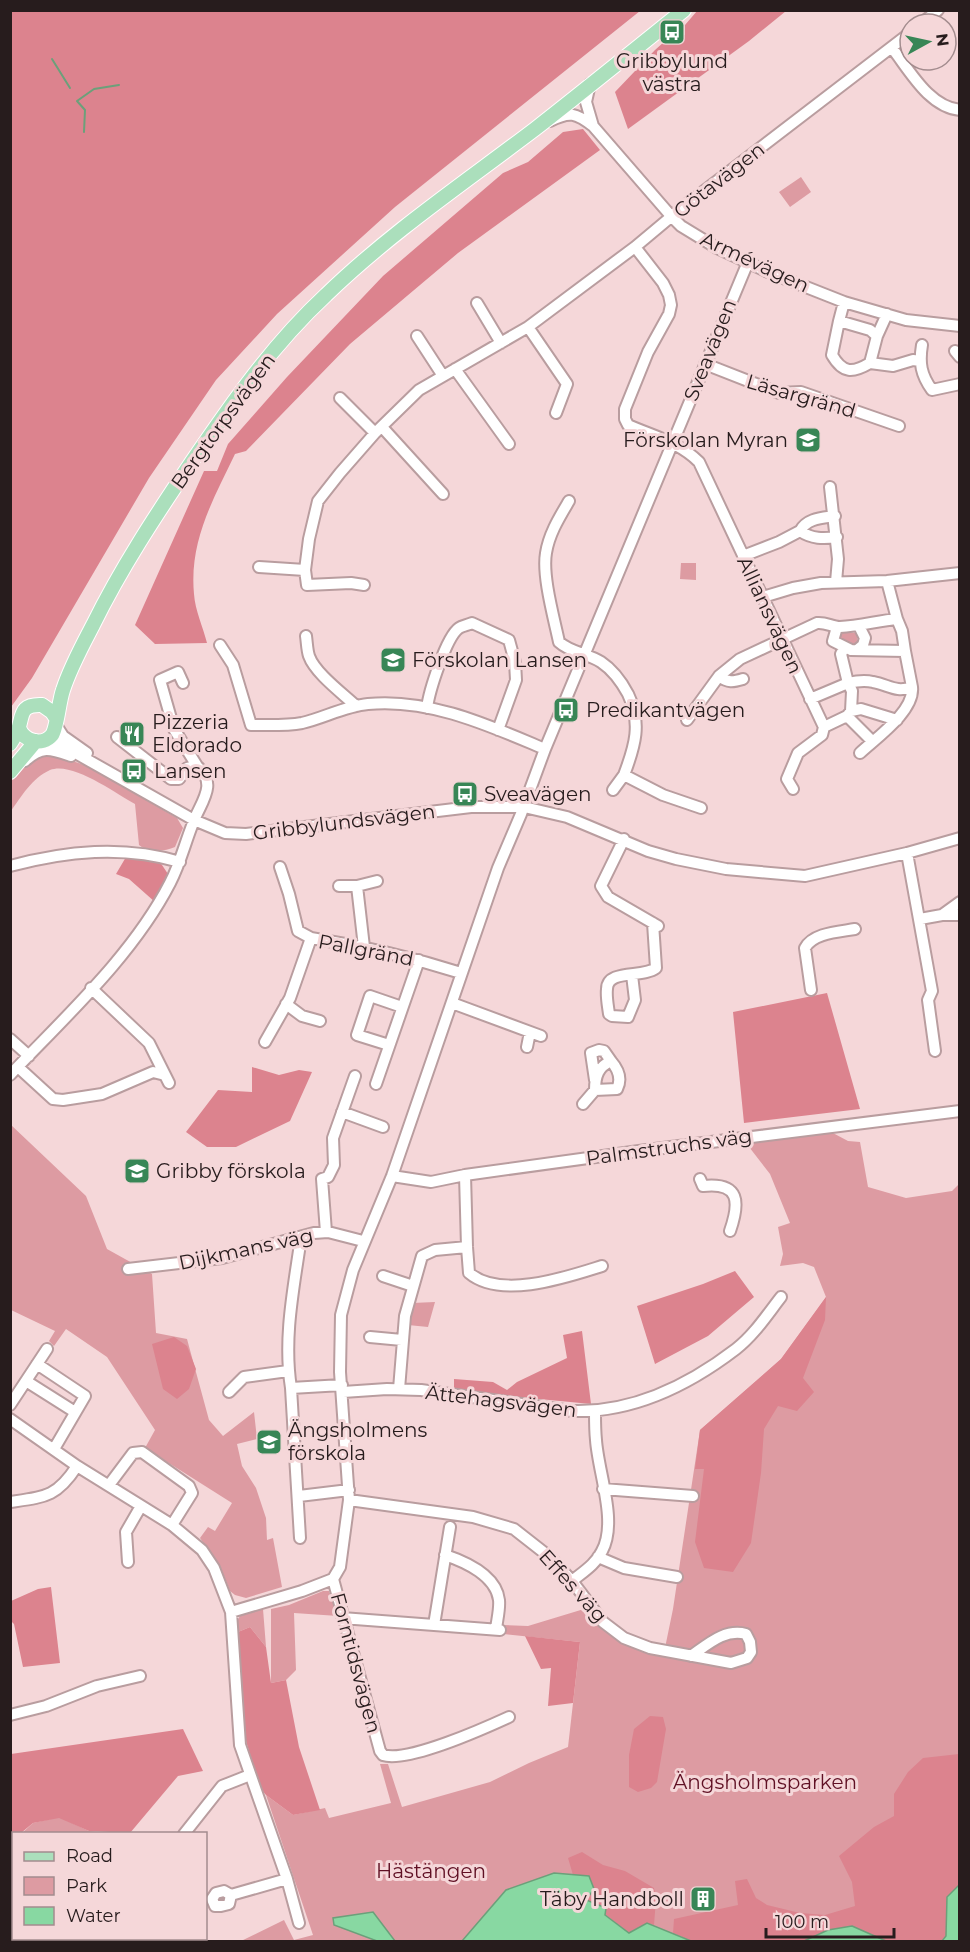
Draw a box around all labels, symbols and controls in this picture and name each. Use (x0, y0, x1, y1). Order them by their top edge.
north arrow (898, 12, 958, 72)
bus stop icon: Gribbylund västra (657, 17, 687, 47)
text: N (932, 32, 953, 48)
place label: Gribbylund västra (616, 49, 728, 96)
street label: Götavägen (669, 137, 769, 223)
street label: Armévägen (697, 226, 813, 298)
street label: Sveavägen (679, 296, 741, 404)
street label: Bergtorpsvägen (166, 349, 280, 493)
street label: Läsargränd (744, 369, 858, 423)
school or university icon: Förskolan Myran (793, 425, 823, 455)
place label: Förskolan Myran (623, 428, 788, 452)
street label: Alliansvägen (732, 552, 808, 678)
school or university icon: Förskolan Lansen (378, 645, 408, 675)
place label: Förskolan Lansen (412, 648, 587, 672)
bus stop icon: Predikantvägen (551, 695, 581, 725)
place label: Predikantvägen (586, 698, 745, 722)
place label: Pizzeria Eldorado (152, 710, 242, 757)
restaurant icon: Pizzeria Eldorado (117, 719, 147, 749)
bus stop icon: Lansen (119, 756, 149, 786)
place label: Lansen (154, 759, 226, 783)
bus stop icon: Sveavägen (450, 779, 480, 809)
place label: Sveavägen (484, 782, 592, 806)
street label: Gribbylundsvägen (252, 799, 436, 845)
street label: Pallgränd (316, 929, 416, 971)
street label: Palmstruchs väg (584, 1123, 754, 1171)
school or university icon: Gribby förskola (122, 1156, 152, 1186)
place label: Gribby förskola (156, 1159, 306, 1183)
street label: Dijkmans väg (177, 1223, 315, 1275)
street label: Ättehagsvägen (424, 1380, 578, 1422)
place label: Ängsholmens förskola (288, 1418, 428, 1465)
school or university icon: Ängsholmens förskola (254, 1427, 284, 1457)
street label: Effes väg (534, 1545, 612, 1627)
street label: Forntidsvägen (326, 1590, 386, 1736)
park label: Ängsholmsparken (673, 1770, 857, 1794)
legend (12, 1832, 207, 1940)
text: Road (66, 1845, 113, 1867)
park label: Hästängen (376, 1859, 486, 1883)
text: Park (66, 1875, 107, 1897)
building icon: Täby Handboll (688, 1884, 718, 1914)
place label: Täby Handboll (540, 1887, 684, 1911)
scale bar (766, 1901, 894, 1939)
text: Water (66, 1905, 121, 1927)
text: 100 m (775, 1911, 829, 1933)

